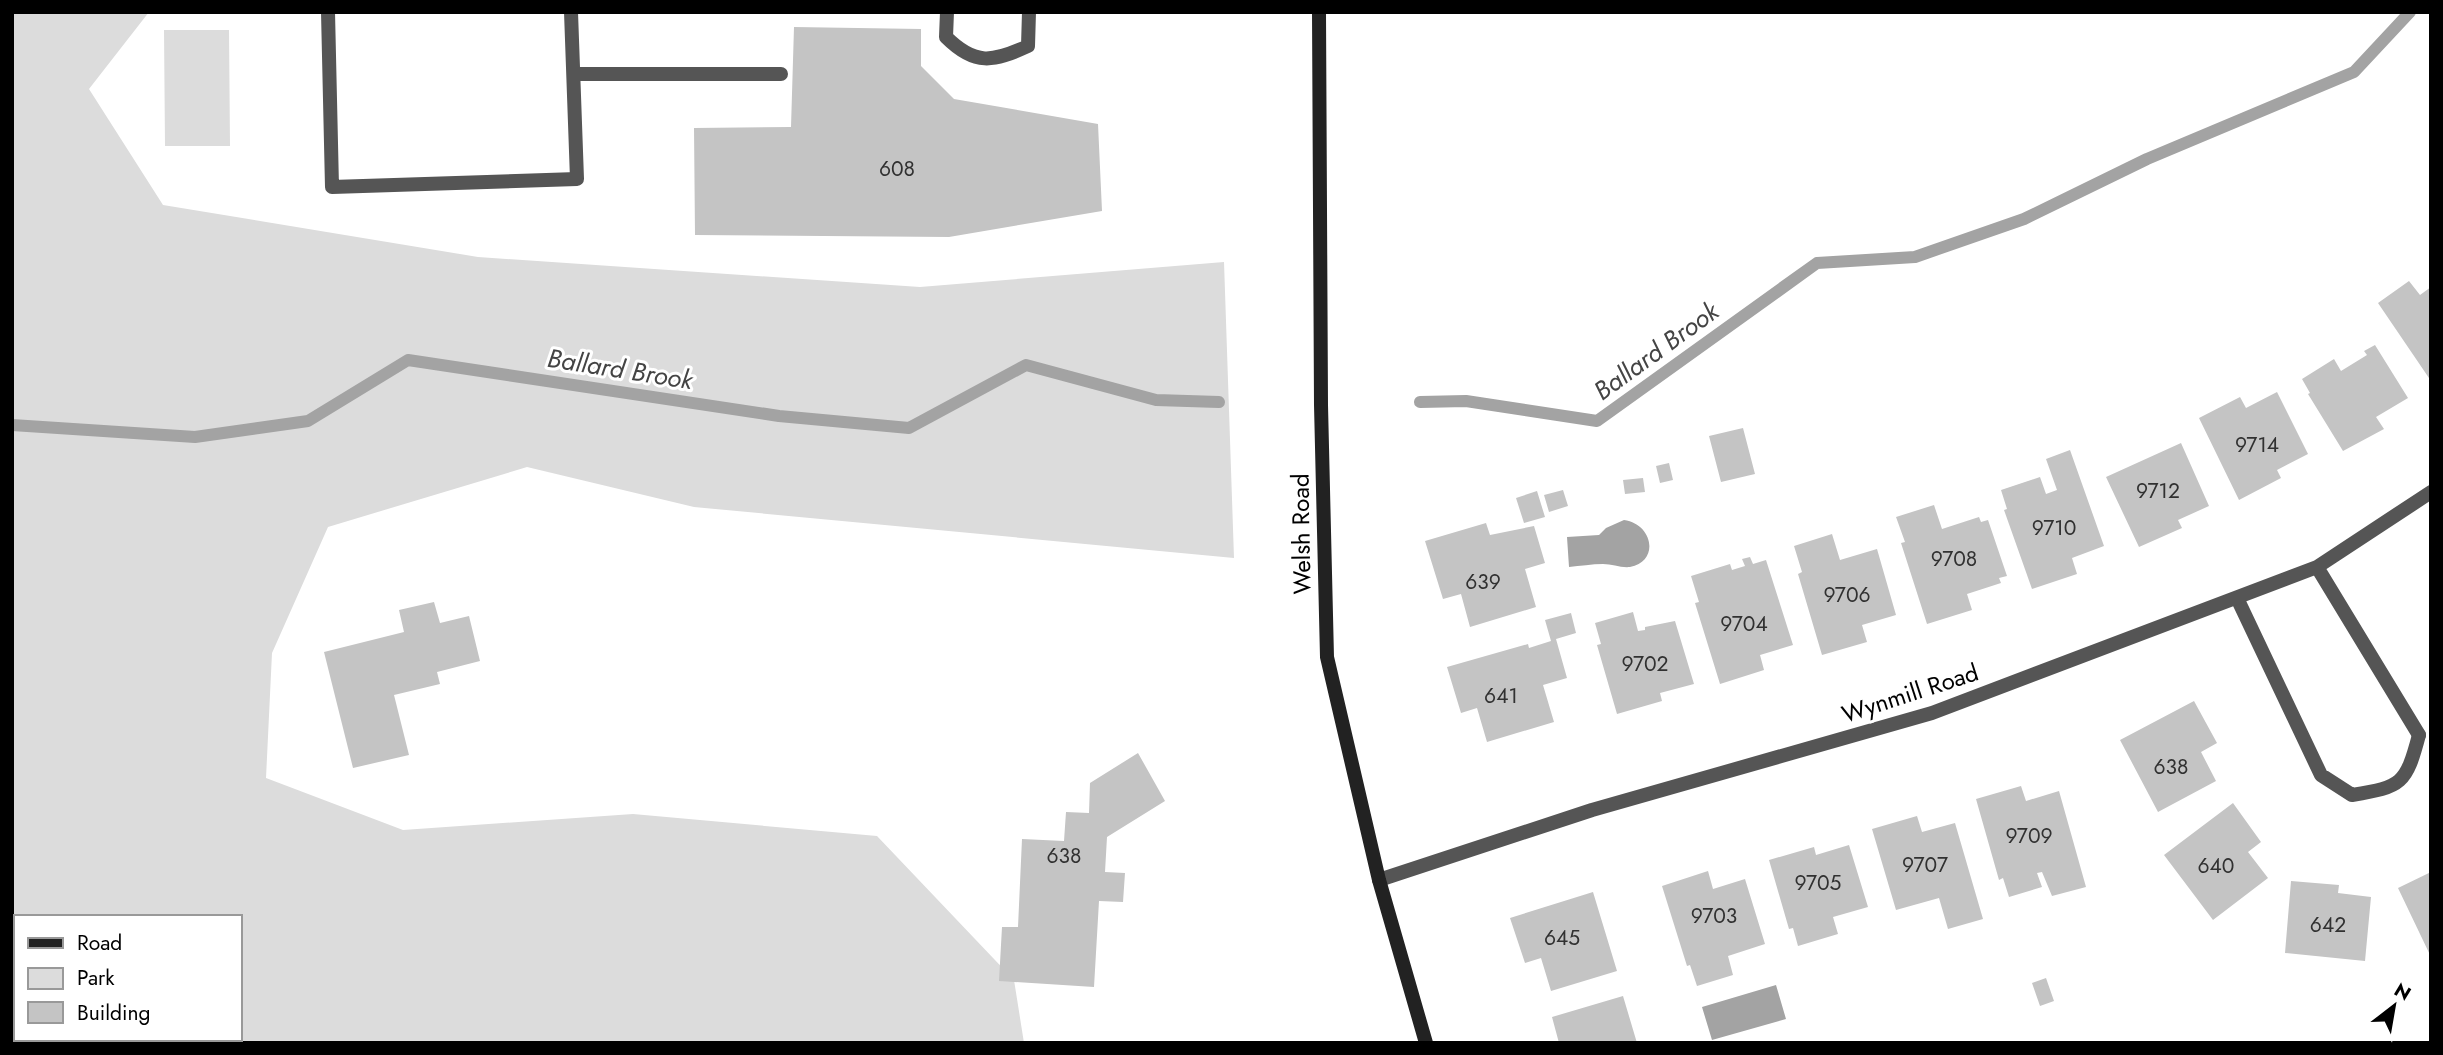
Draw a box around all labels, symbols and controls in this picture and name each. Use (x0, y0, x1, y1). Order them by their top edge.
house number: 608 (879, 154, 915, 184)
water label: Ballard Brook (1586, 292, 1728, 409)
water label: Ballard Brook (545, 339, 697, 400)
house number: 9714 (2235, 430, 2279, 460)
street label: Welsh Road (1282, 473, 1320, 595)
house number: 9712 (2136, 476, 2180, 506)
house number: 9710 (2032, 513, 2076, 543)
house number: 9708 (1931, 544, 1977, 574)
house number: 639 (1465, 567, 1501, 597)
house number: 9706 (1823, 580, 1871, 610)
house number: 9704 (1720, 609, 1768, 639)
house number: 9702 (1621, 649, 1669, 679)
street label: Wynmill Road (1837, 654, 1983, 732)
house number: 641 (1484, 681, 1518, 711)
house number: 638 (2153, 752, 2189, 782)
house number: 9709 (2005, 821, 2053, 851)
house number: 638 (1046, 841, 1082, 871)
house number: 9707 (1902, 850, 1948, 880)
house number: 640 (2198, 851, 2234, 881)
house number: 9705 (1795, 868, 1841, 898)
house number: 9703 (1691, 901, 1737, 931)
house number: 642 (2310, 910, 2346, 940)
legend (14, 915, 242, 1041)
house number: 645 (1544, 923, 1580, 953)
text: Road (77, 928, 122, 958)
text: Park (77, 963, 115, 993)
north arrow (2359, 971, 2429, 1041)
text: N (2389, 976, 2416, 1007)
text: Building (77, 998, 150, 1028)

